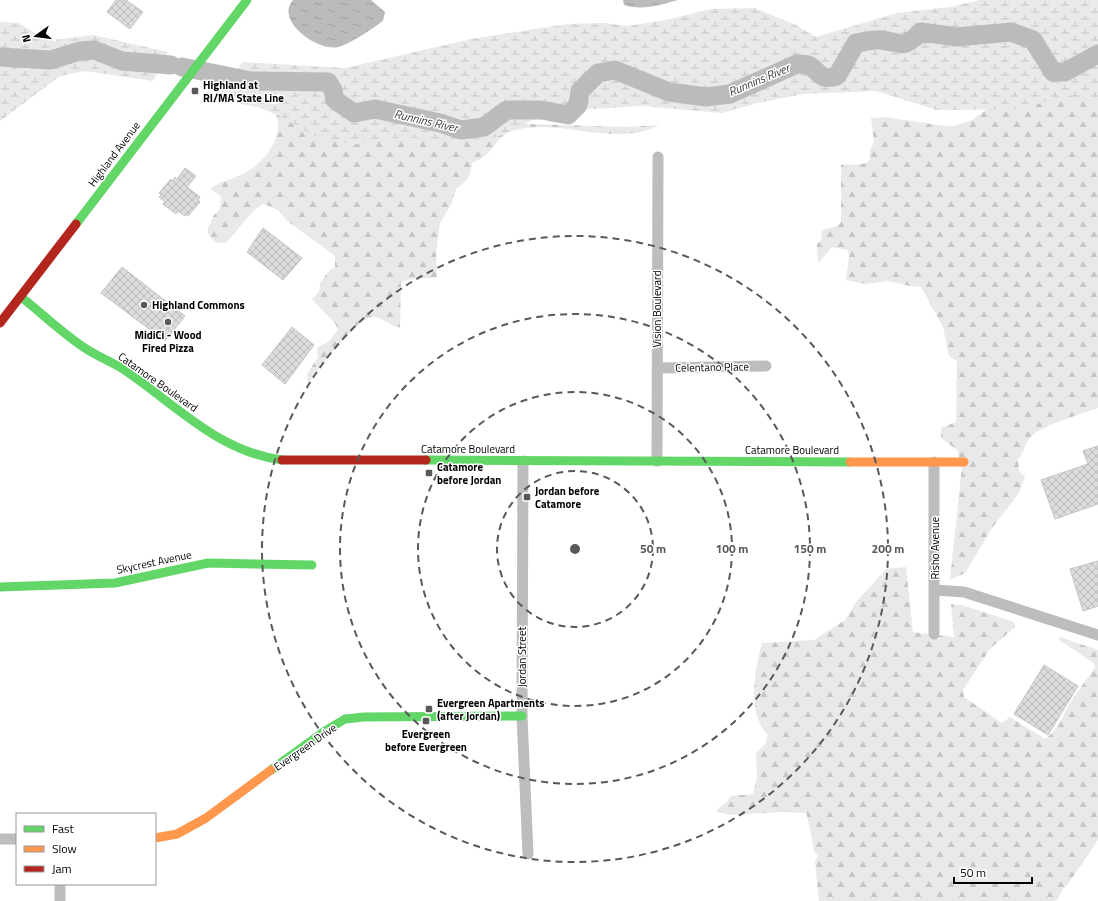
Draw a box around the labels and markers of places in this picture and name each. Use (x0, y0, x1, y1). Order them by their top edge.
place label: Highland at RI/MA State Line (203, 77, 284, 106)
marker: Highland at RI/MA State Line (190, 86, 200, 96)
place label: Highland Commons (152, 297, 245, 313)
marker: Highland Commons (139, 300, 149, 310)
marker: MidiCi - Wood Fired Pizza (163, 317, 173, 327)
place label: MidiCi - Wood Fired Pizza (134, 327, 202, 356)
place label: Catamore before Jordan (437, 459, 501, 488)
marker: Catamore before Jordan (424, 468, 434, 478)
place label: Jordan before Catamore (535, 483, 600, 512)
marker: Jordan before Catamore (522, 492, 532, 502)
centre of rings (568, 542, 582, 556)
place label: Evergreen Apartments (after Jordan) (437, 695, 544, 724)
marker: Evergreen Apartments (after Jordan) (424, 704, 434, 714)
marker: Evergreen before Evergreen (421, 716, 431, 726)
place label: Evergreen before Evergreen (385, 726, 467, 755)

